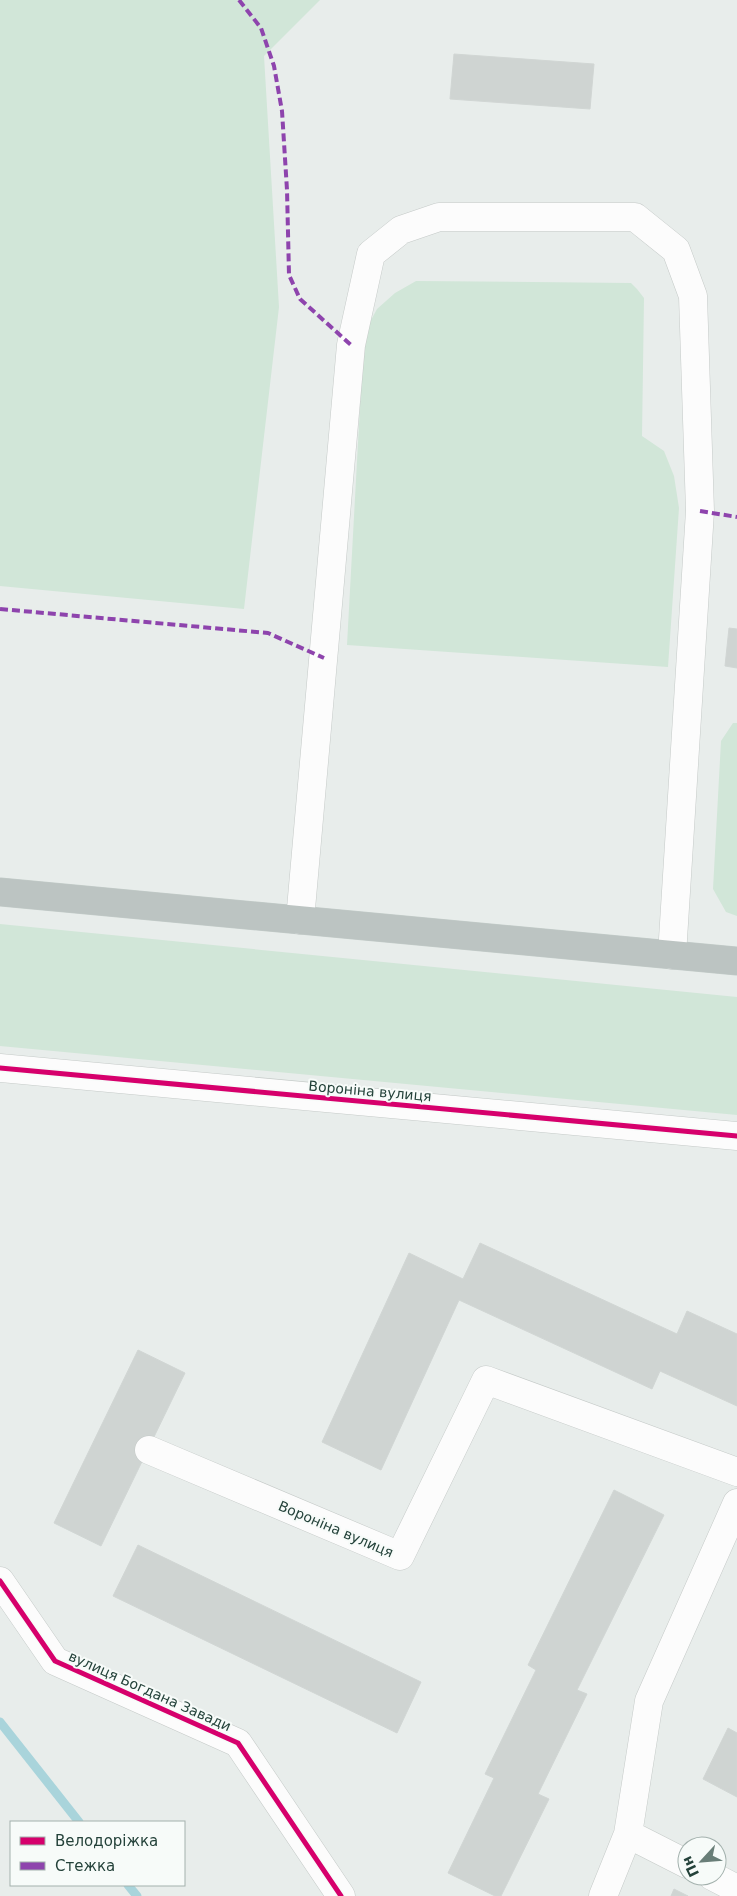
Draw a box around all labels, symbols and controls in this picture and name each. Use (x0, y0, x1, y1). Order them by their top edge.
street label: Вороніна вулиця (308, 1078, 432, 1104)
street label: Вороніна вулиця (276, 1498, 396, 1560)
street label: вулиця Богдана Завади (66, 1648, 234, 1734)
legend (10, 1821, 185, 1886)
text: Велодоріжка (55, 1832, 158, 1850)
north arrow (677, 1836, 727, 1886)
text: Пн (678, 1854, 702, 1880)
text: Стежка (55, 1857, 115, 1875)

